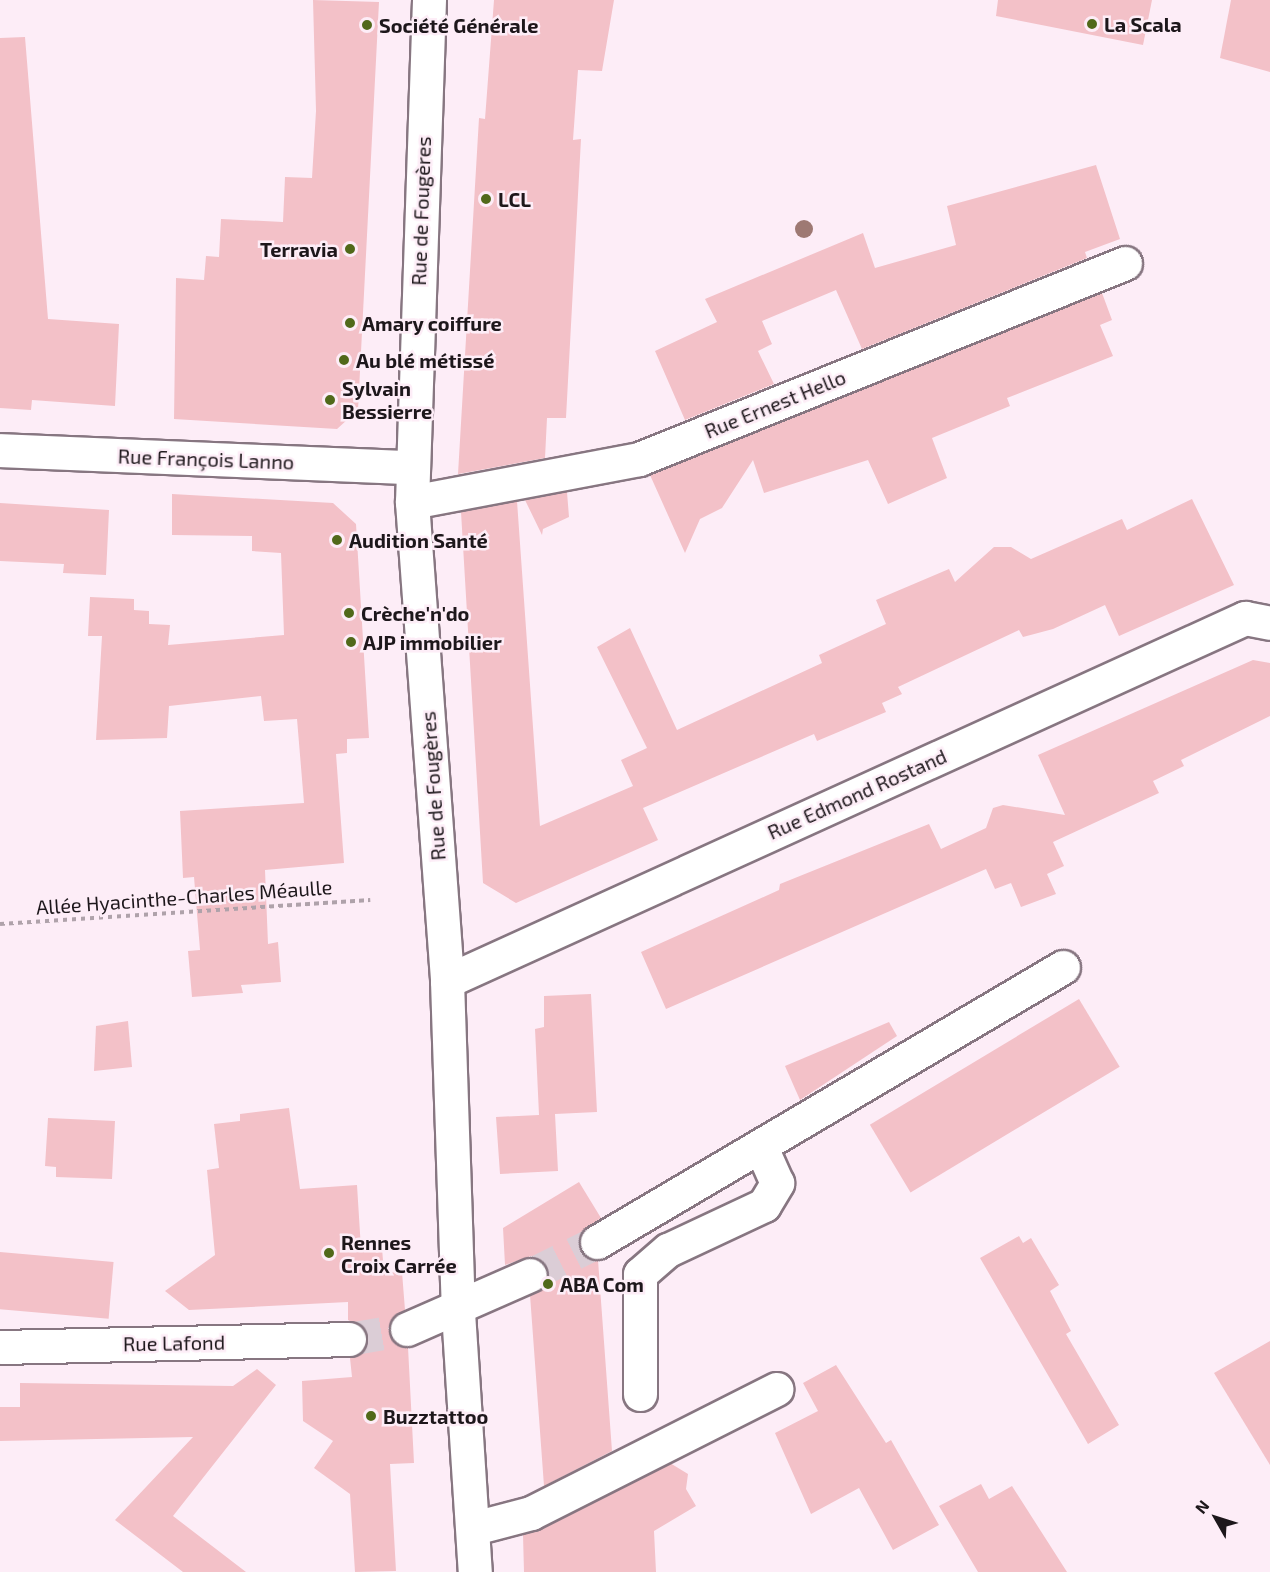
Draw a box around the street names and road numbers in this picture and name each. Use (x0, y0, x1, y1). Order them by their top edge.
street label: Rue de Fougères (406, 136, 436, 286)
street label: Rue Ernest Hello (701, 365, 849, 443)
street label: Rue François Lanno (117, 444, 295, 474)
street label: Rue de Fougères (416, 711, 450, 861)
street label: Rue Edmond Rostand (764, 744, 950, 844)
street label: Allée Hyacinthe-Charles Méaulle (35, 875, 333, 919)
street label: Rue Lafond (123, 1330, 225, 1356)

